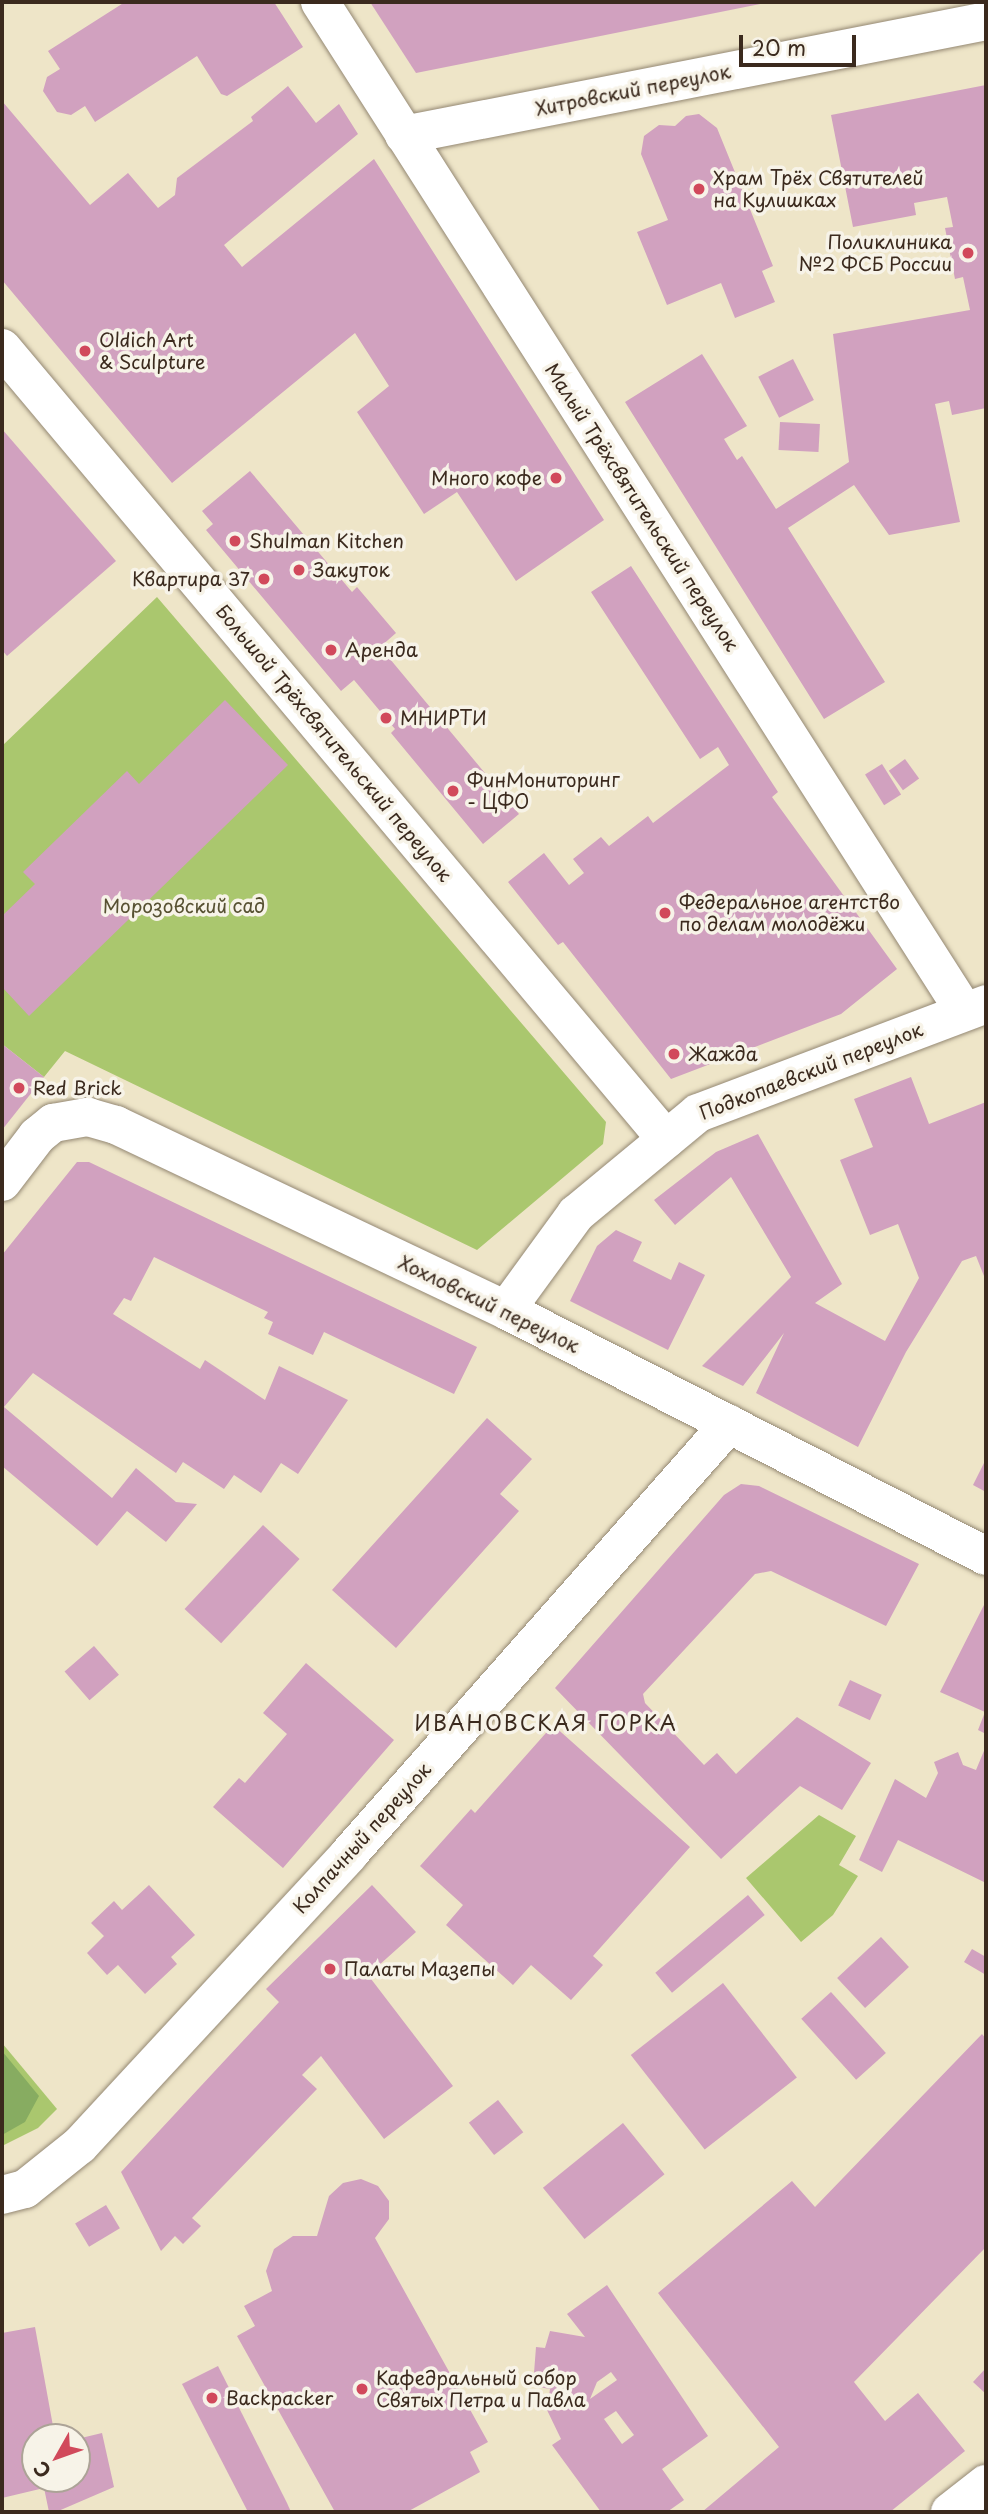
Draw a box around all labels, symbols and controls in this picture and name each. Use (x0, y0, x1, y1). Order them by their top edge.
scale bar (743, 21, 860, 65)
text: 20 m (752, 31, 806, 63)
street label: Хитровский переулок (534, 60, 732, 120)
place label: Храм Трёх Святителей на Кулишках (713, 167, 924, 211)
marker: Храм Трёх Святителей на Кулишках (691, 181, 707, 197)
place label: Поликлиника №2 ФСБ России (797, 231, 952, 275)
marker: Поликлиника №2 ФСБ России (958, 243, 978, 263)
place label: Oldich Art & Sculpture (99, 329, 207, 373)
marker: Oldich Art & Sculpture (77, 343, 93, 359)
street label: Малый Трёхсвятительский переулок (541, 359, 743, 655)
place label: Много кофе (430, 467, 542, 489)
marker: Много кофе (548, 470, 564, 486)
place label: Shulman Kitchen (249, 530, 404, 552)
marker: Shulman Kitchen (227, 533, 243, 549)
place label: Закуток (313, 559, 390, 581)
marker: Закуток (291, 562, 307, 578)
place label: Квартира 37 (132, 568, 250, 590)
marker: Квартира 37 (256, 571, 272, 587)
street label: Большой Трёхсвятительский переулок (211, 600, 457, 886)
place label: Аренда (345, 639, 418, 661)
marker: Аренда (323, 642, 339, 658)
place label: МНИРТИ (400, 707, 487, 729)
marker: МНИРТИ (378, 710, 394, 726)
place label: ФинМониторинг - ЦФО (467, 769, 620, 813)
marker: ФинМониторинг - ЦФО (445, 783, 461, 799)
place label: Федеральное агентство по делам молодёжи (679, 891, 901, 935)
park label: Морозовский сад (102, 895, 266, 917)
marker: Федеральное агентство по делам молодёжи (657, 905, 673, 921)
street label: Подкопаевский переулок (696, 1018, 926, 1124)
place label: Жажда (688, 1043, 758, 1065)
marker: Жажда (666, 1046, 682, 1062)
place label: Red Brick (33, 1077, 123, 1099)
marker: Red Brick (11, 1080, 27, 1096)
street label: Хохловский переулок (395, 1250, 583, 1358)
district label: ИВАНОВСКАЯ ГОРКА (416, 1709, 676, 1735)
street label: Колпачный переулок (288, 1758, 436, 1918)
place label: Палаты Мазепы (344, 1958, 497, 1980)
marker: Палаты Мазепы (322, 1961, 338, 1977)
place label: Кафедральный собор Святых Петра и Павла (376, 2367, 589, 2411)
marker: Кафедральный собор Святых Петра и Павла (354, 2381, 370, 2397)
place label: Backpacker (226, 2387, 333, 2409)
marker: Backpacker (204, 2390, 220, 2406)
north arrow (21, 2423, 91, 2493)
text: С (26, 2456, 57, 2485)

